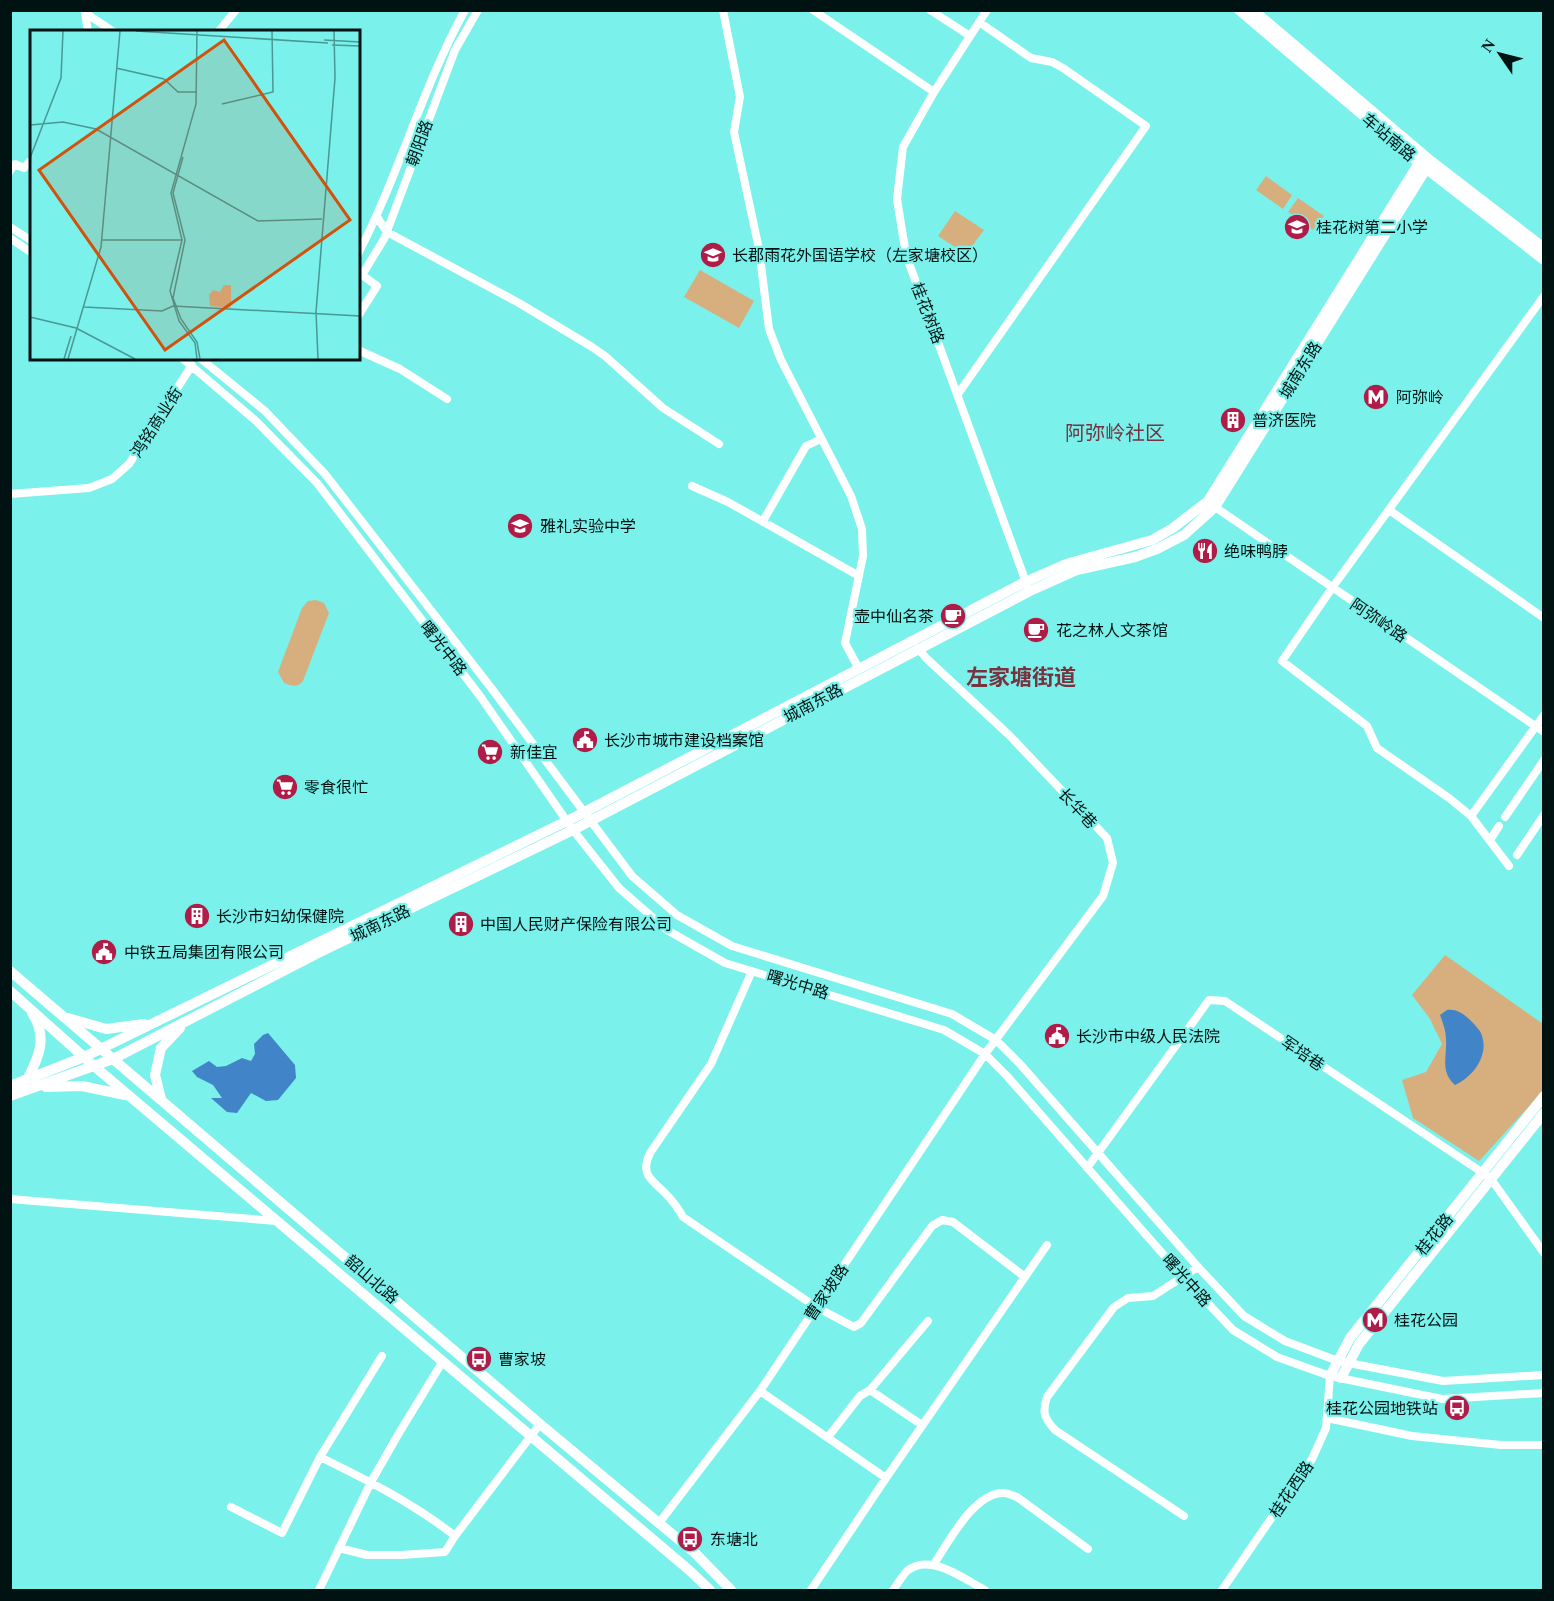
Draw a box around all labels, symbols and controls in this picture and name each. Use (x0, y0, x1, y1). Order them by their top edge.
north arrow (1470, 24, 1530, 84)
inset map (30, 30, 360, 360)
text: N (1478, 36, 1499, 55)
street label: 车站南路 (1359, 110, 1419, 164)
street label: 朝阳路 (403, 118, 436, 169)
school or university icon: 桂花树第二小学 (1282, 212, 1312, 242)
place label: 桂花树第二小学 (1316, 219, 1428, 236)
school or university icon: 长郡雨花外国语学校（左家塘校区） (698, 240, 728, 270)
place label: 长郡雨花外国语学校（左家塘校区） (732, 247, 988, 264)
street label: 桂花树路 (908, 280, 947, 346)
street label: 城南东路 (1276, 339, 1325, 402)
metro station icon: 阿弥岭 (1361, 382, 1391, 412)
street label: 鸿铭商业街 (128, 384, 185, 460)
place label: 阿弥岭 (1396, 389, 1444, 406)
building icon: 普济医院 (1218, 405, 1248, 435)
place label: 普济医院 (1252, 412, 1316, 429)
district label: 阿弥岭社区 (1065, 422, 1165, 444)
school or university icon: 雅礼实验中学 (505, 511, 535, 541)
place label: 雅礼实验中学 (540, 518, 636, 535)
restaurant icon: 绝味鸭脖 (1190, 536, 1220, 566)
place label: 绝味鸭脖 (1224, 543, 1288, 560)
street label: 阿弥岭路 (1347, 595, 1410, 645)
cafe icon: 壶中仙名茶 (938, 601, 968, 631)
place label: 壶中仙名茶 (854, 608, 934, 625)
cafe icon: 花之林人文茶馆 (1021, 615, 1051, 645)
street label: 曙光中路 (417, 618, 470, 679)
place label: 花之林人文茶馆 (1056, 622, 1168, 639)
district label: 左家塘街道 (966, 665, 1076, 690)
street label: 城南东路 (781, 681, 845, 726)
public building icon: 长沙市城市建设档案馆 (570, 725, 600, 755)
place label: 长沙市城市建设档案馆 (604, 732, 764, 749)
supermarket icon: 新佳宜 (475, 737, 505, 767)
place label: 新佳宜 (510, 744, 558, 761)
supermarket icon: 零食很忙 (270, 772, 300, 802)
place label: 零食很忙 (304, 779, 368, 796)
street label: 长华巷 (1055, 785, 1100, 832)
building icon: 长沙市妇幼保健院 (182, 901, 212, 931)
street label: 城南东路 (348, 902, 413, 945)
place label: 长沙市妇幼保健院 (216, 908, 344, 925)
building icon: 中国人民财产保险有限公司 (446, 909, 476, 939)
place label: 中国人民财产保险有限公司 (480, 916, 672, 933)
public building icon: 中铁五局集团有限公司 (89, 937, 119, 967)
place label: 中铁五局集团有限公司 (124, 944, 284, 961)
street label: 曙光中路 (765, 967, 831, 1002)
public building icon: 长沙市中级人民法院 (1042, 1021, 1072, 1051)
place label: 长沙市中级人民法院 (1076, 1027, 1220, 1045)
street label: 军培巷 (1278, 1033, 1327, 1074)
street label: 桂花路 (1413, 1210, 1456, 1258)
street label: 曙光中路 (1159, 1251, 1214, 1310)
street label: 韶山北路 (342, 1252, 401, 1307)
street label: 曹家坡路 (801, 1261, 851, 1324)
metro station icon: 桂花公园 (1360, 1305, 1390, 1335)
place label: 桂花公园 (1394, 1312, 1458, 1329)
bus stop icon: 曹家坡 (464, 1344, 494, 1374)
place label: 曹家坡 (498, 1351, 546, 1368)
bus stop icon: 桂花公园地铁站 (1442, 1393, 1472, 1423)
place label: 桂花公园地铁站 (1326, 1400, 1438, 1417)
street label: 桂花西路 (1266, 1458, 1316, 1521)
bus stop icon: 东塘北 (675, 1524, 705, 1554)
place label: 东塘北 (710, 1531, 758, 1548)

